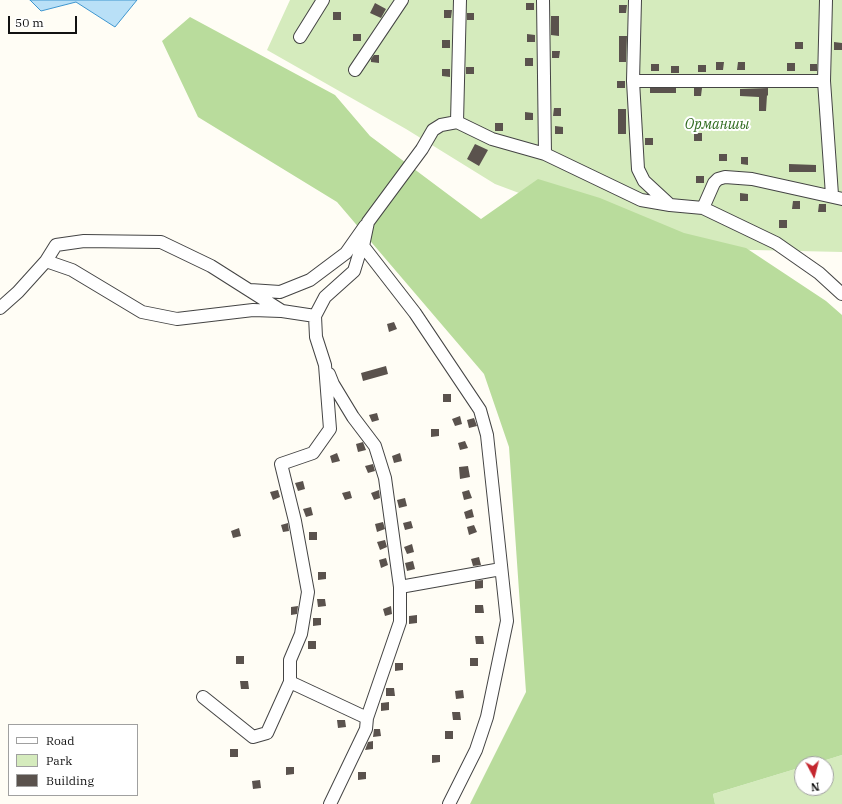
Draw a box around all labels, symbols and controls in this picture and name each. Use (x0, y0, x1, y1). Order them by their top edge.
scale bar (10, 8, 79, 34)
text: 50 m (15, 15, 44, 30)
park label: Орманшы (685, 117, 749, 133)
legend (8, 724, 138, 796)
text: Road (46, 733, 75, 748)
text: Park (46, 753, 72, 768)
north arrow (794, 756, 834, 796)
text: Building (46, 773, 94, 788)
text: N (810, 779, 821, 794)

